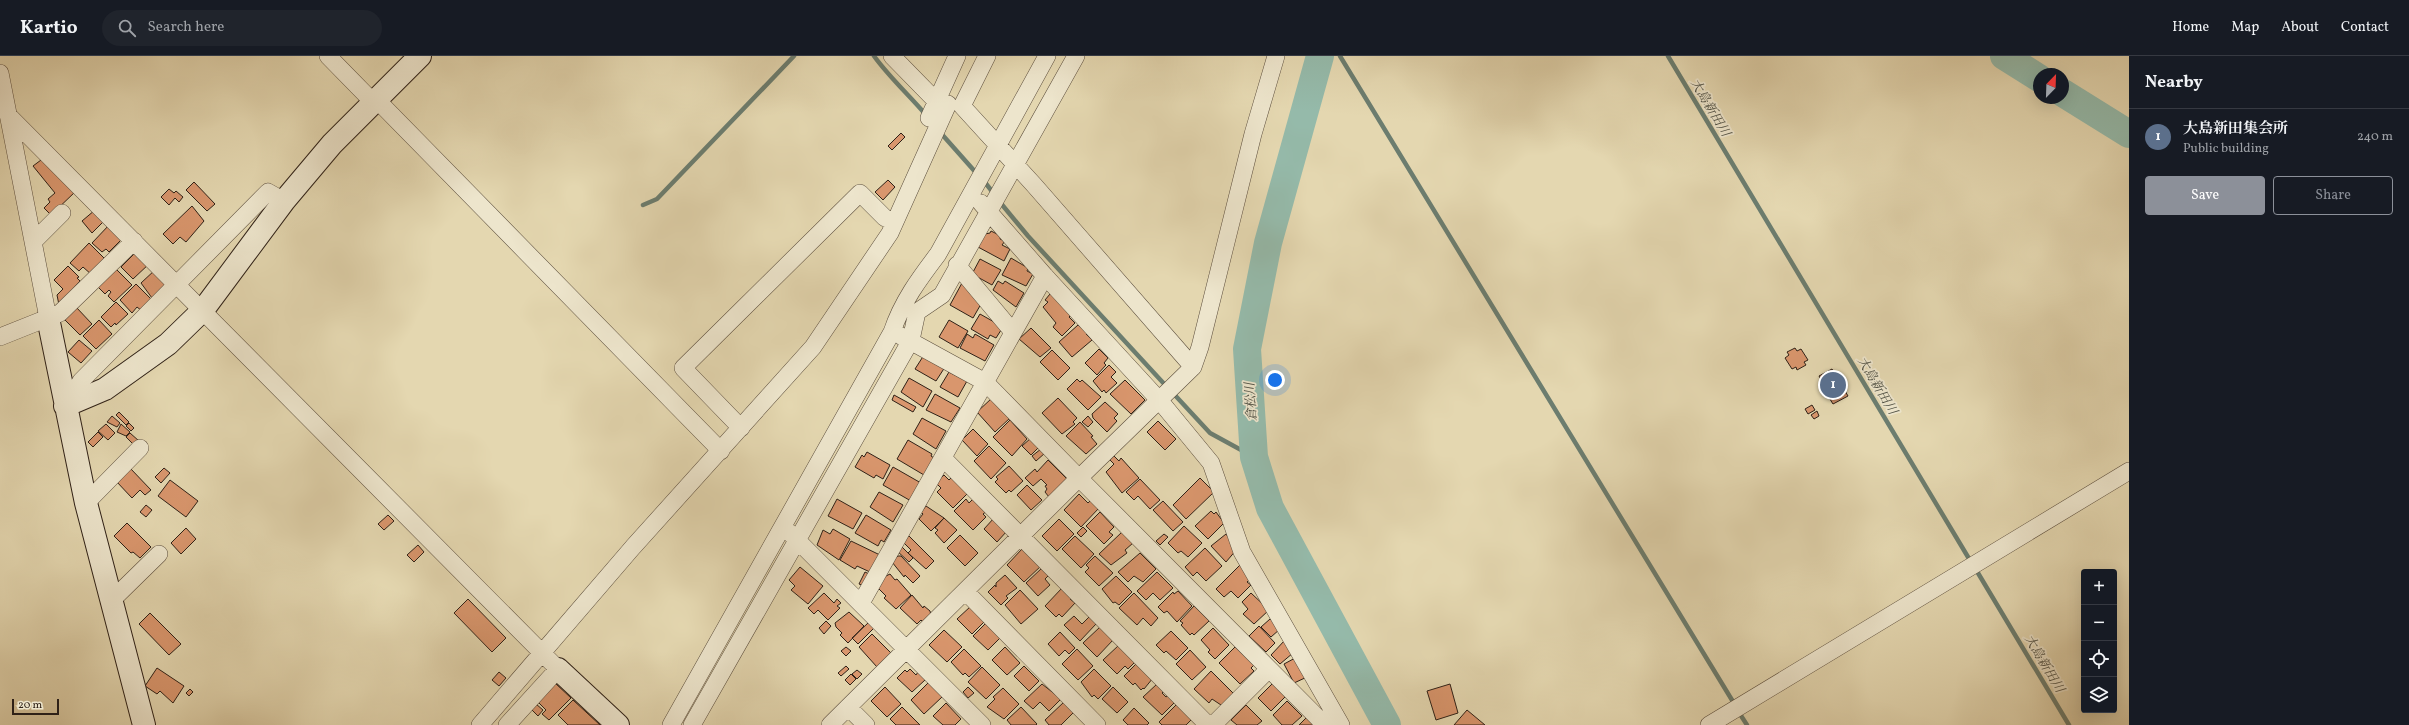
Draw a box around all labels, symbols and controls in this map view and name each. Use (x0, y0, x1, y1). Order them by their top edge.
search box (102, 10, 382, 46)
text: Kartio (20, 15, 78, 41)
icon: search (116, 17, 138, 39)
text: Search here (148, 17, 224, 38)
text: Home (2172, 18, 2209, 37)
text: Map (2231, 18, 2259, 37)
text: About (2281, 18, 2319, 37)
text: Contact (2341, 18, 2389, 37)
north arrow (2033, 68, 2069, 104)
text: Nearby (2145, 71, 2203, 94)
water label: 大島新田川 (1685, 76, 1735, 142)
text: 大島新田集会所 (2183, 119, 2288, 140)
text: 1 (2155, 128, 2161, 146)
text: 240 m (2357, 128, 2393, 146)
text: Public building (2183, 140, 2269, 158)
button: Save (2145, 176, 2265, 215)
button: Share (2273, 176, 2393, 215)
water label: 大島新田川 (1852, 354, 1902, 420)
your location (1265, 370, 1285, 390)
pin: 1 (1820, 370, 1846, 400)
water label: 倉松川 (1242, 380, 1262, 422)
map controls (2081, 569, 2117, 713)
button: + (2081, 569, 2117, 605)
button: − (2081, 605, 2117, 641)
water label: 大島新田川 (2019, 632, 2069, 698)
button: locate (2081, 641, 2117, 677)
button: layers (2081, 677, 2117, 713)
scale bar (12, 697, 59, 716)
text: 20 m (18, 698, 42, 713)

